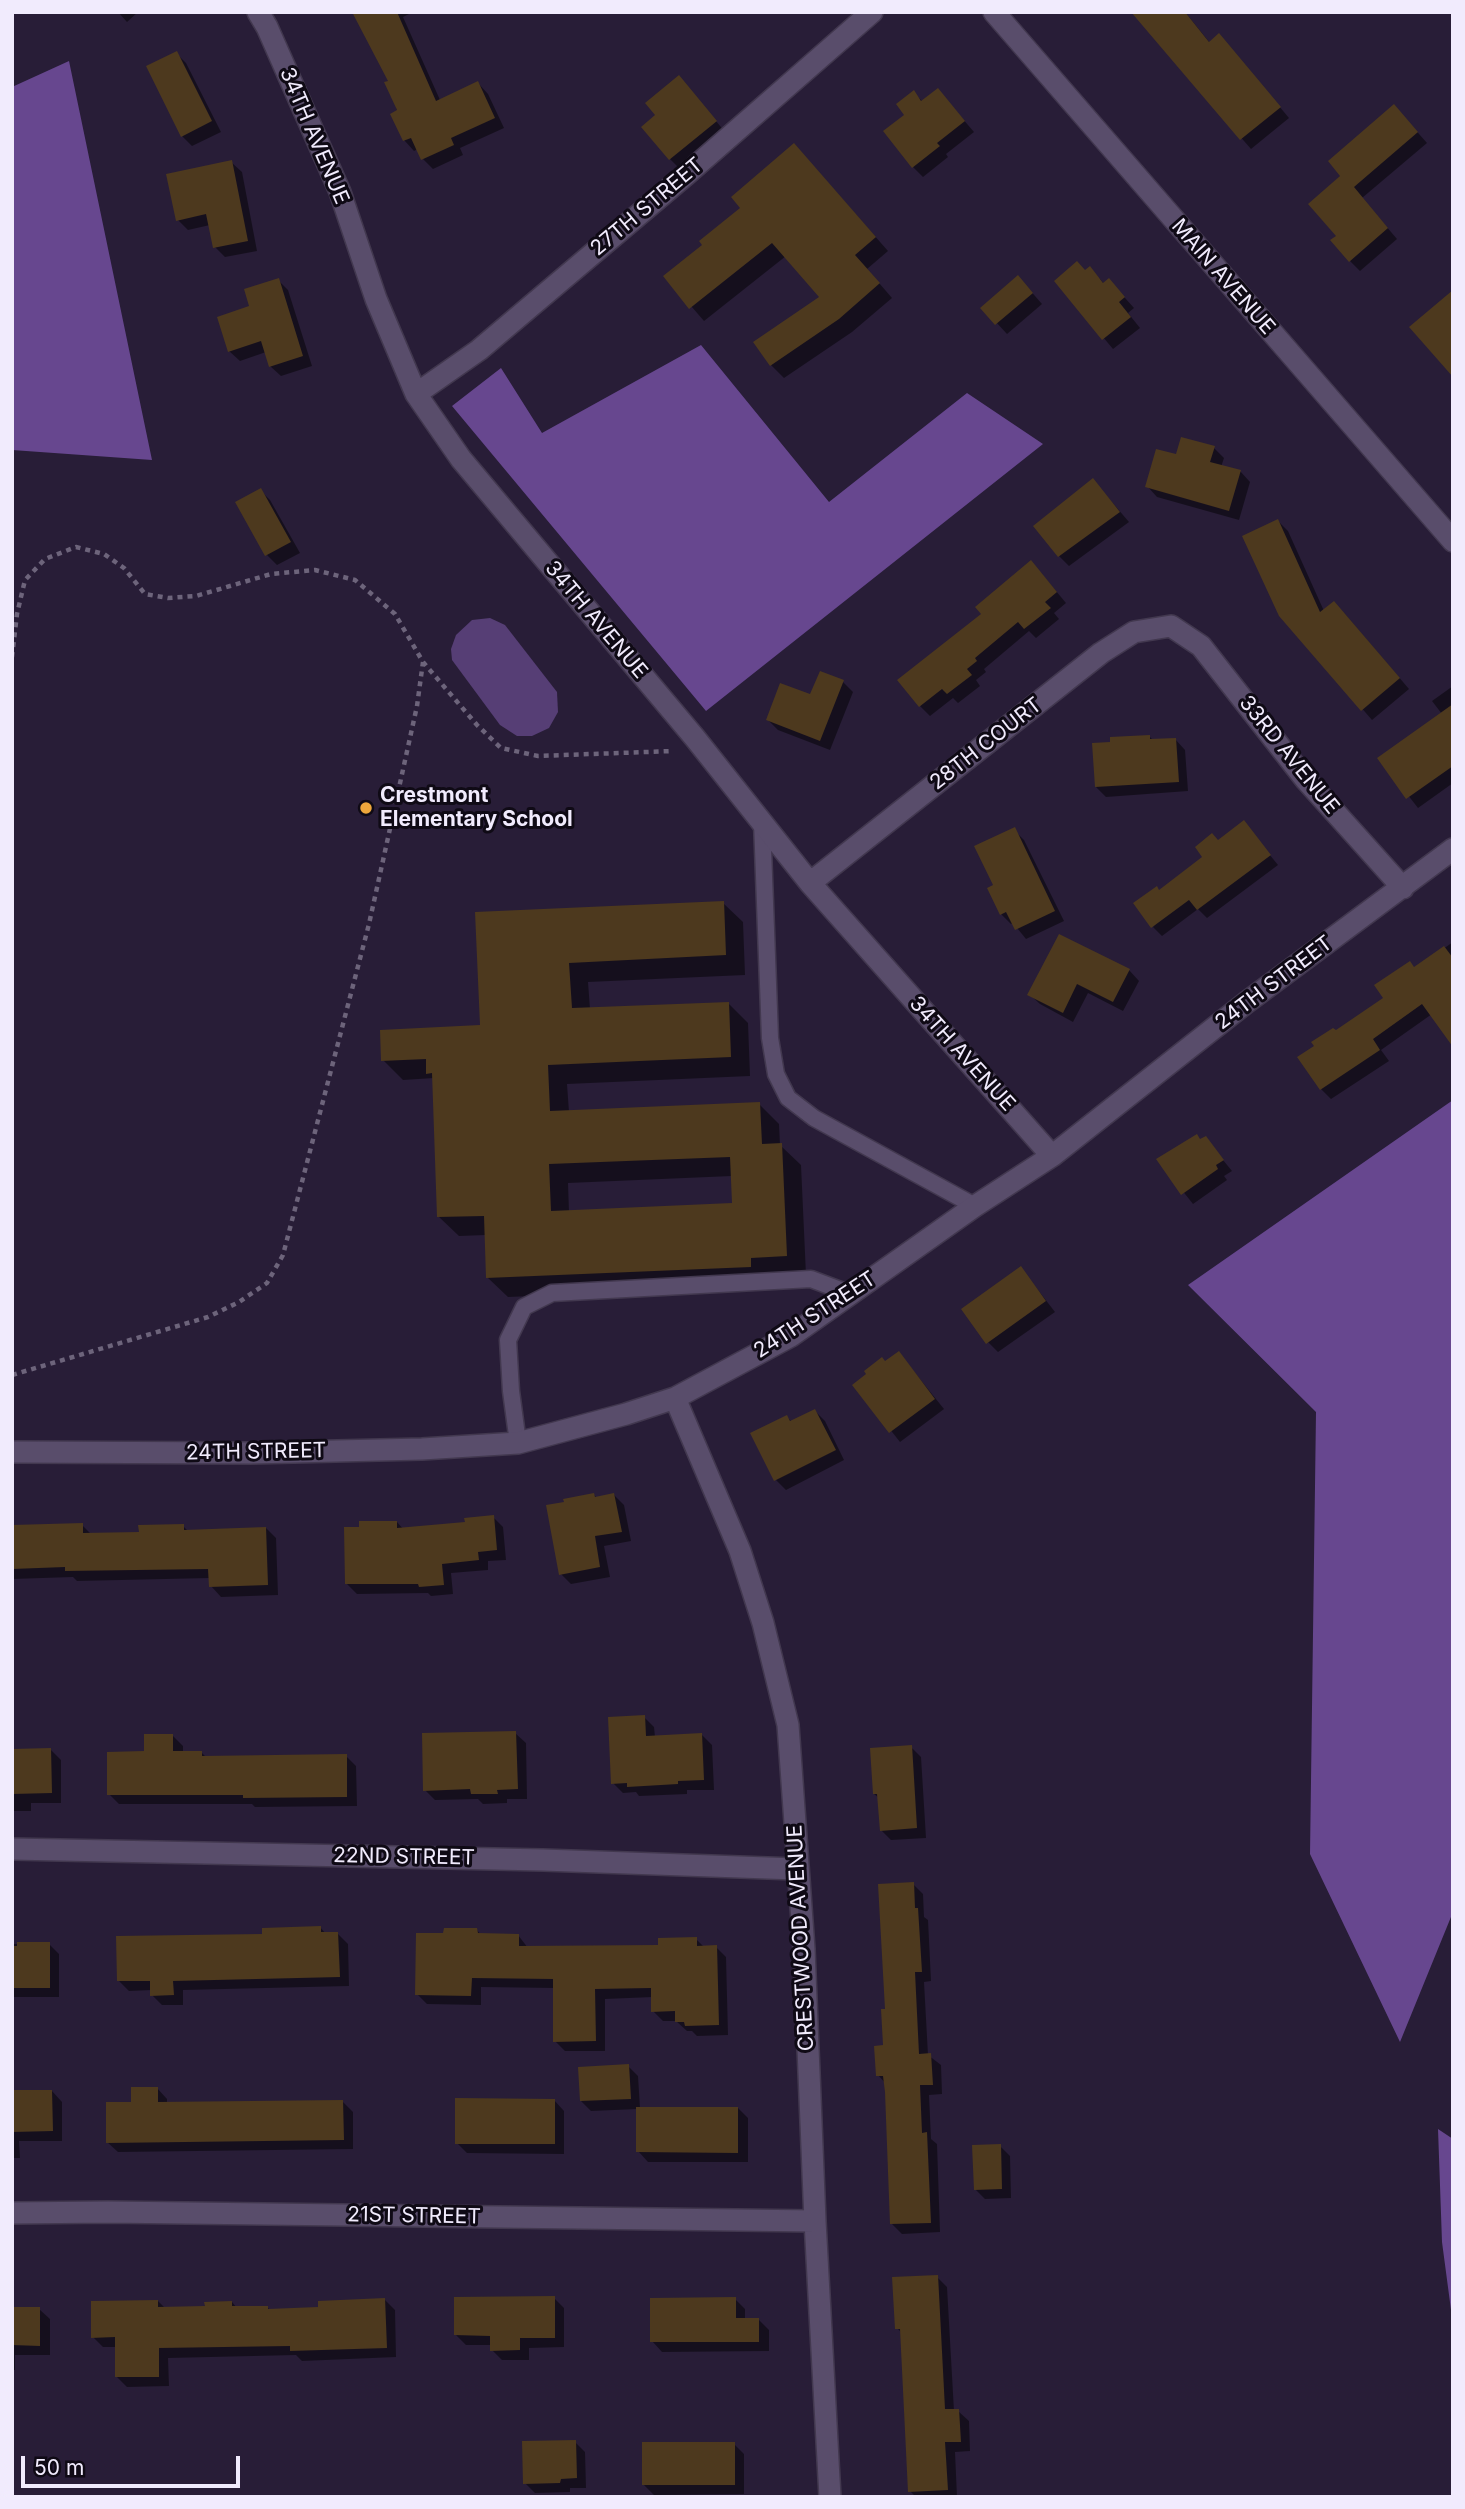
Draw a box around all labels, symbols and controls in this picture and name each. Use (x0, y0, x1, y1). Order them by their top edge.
street label: 34TH AVENUE (274, 64, 354, 208)
street label: 27TH STREET (586, 153, 708, 261)
street label: MAIN AVENUE (1166, 214, 1280, 340)
street label: 34TH AVENUE (539, 556, 653, 684)
street label: 33RD AVENUE (1234, 691, 1344, 819)
street label: 28TH COURT (925, 693, 1047, 795)
place label: Crestmont Elementary School (380, 783, 573, 833)
marker: Crestmont Elementary School (358, 800, 374, 816)
street label: 24TH STREET (1210, 931, 1338, 1035)
street label: 34TH AVENUE (904, 991, 1020, 1117)
street label: 24TH STREET (749, 1266, 881, 1364)
street label: 24TH STREET (186, 1438, 326, 1466)
street label: CRESTWOOD AVENUE (782, 1824, 820, 2052)
street label: 22ND STREET (333, 1843, 475, 1871)
street label: 21ST STREET (347, 2202, 481, 2230)
scale bar (24, 2442, 243, 2486)
text: 50 m (34, 2455, 84, 2480)

